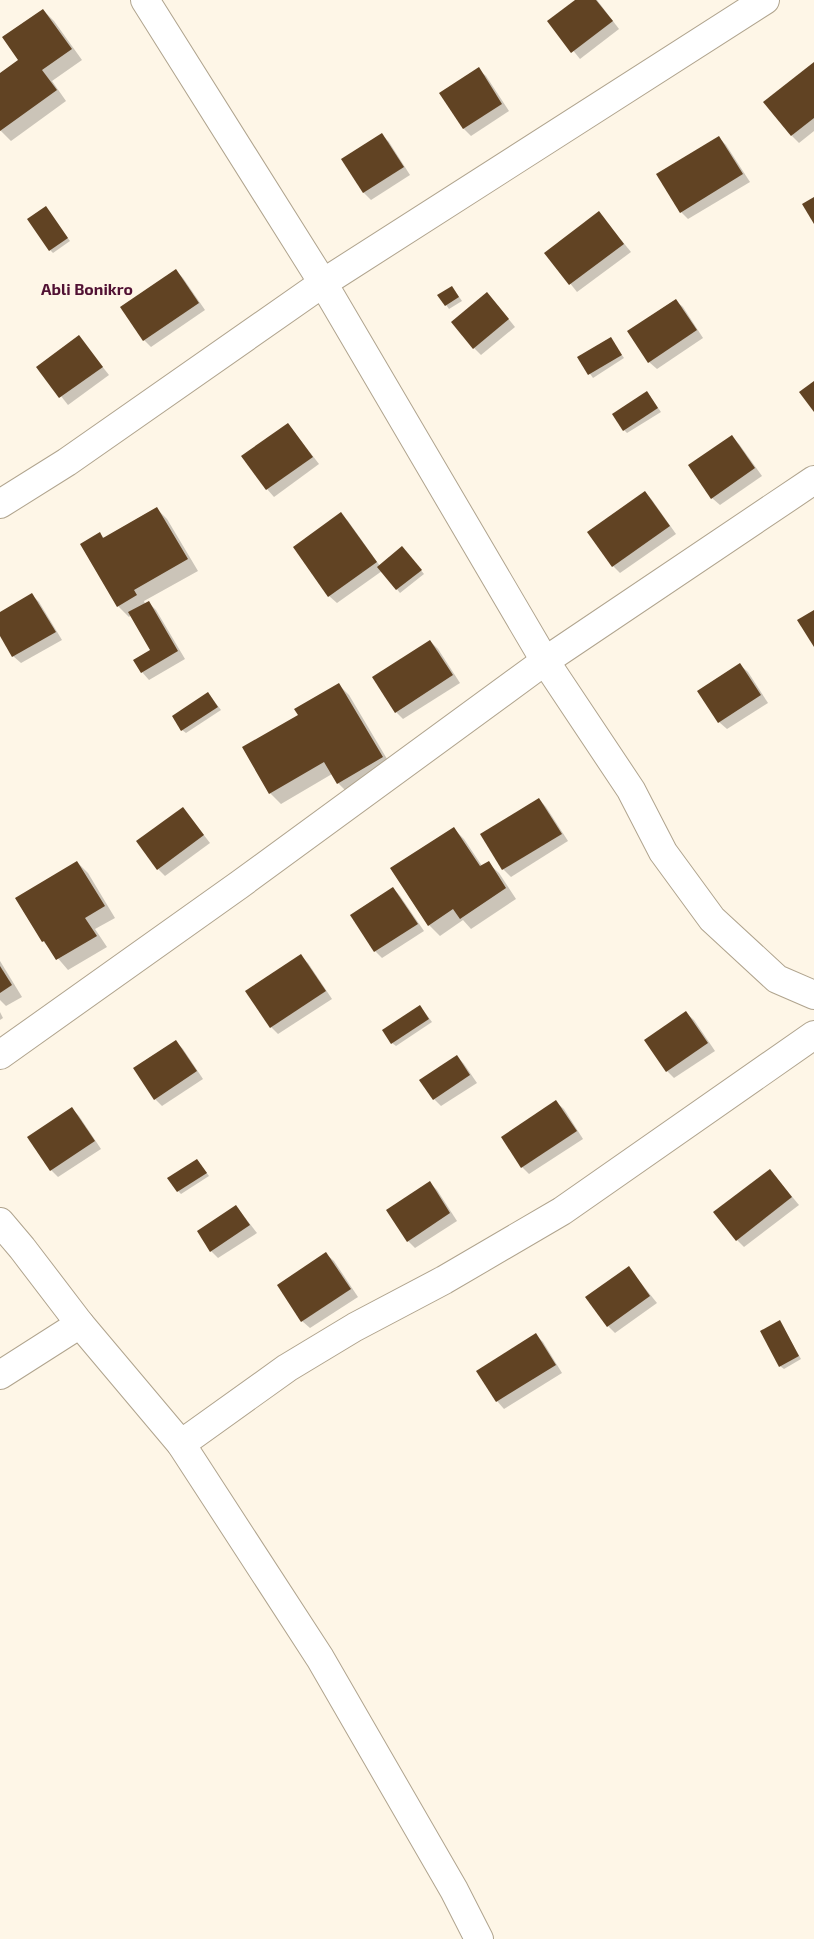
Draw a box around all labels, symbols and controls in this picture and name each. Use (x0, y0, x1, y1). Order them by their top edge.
district label: Abli Bonikro (41, 279, 133, 298)

